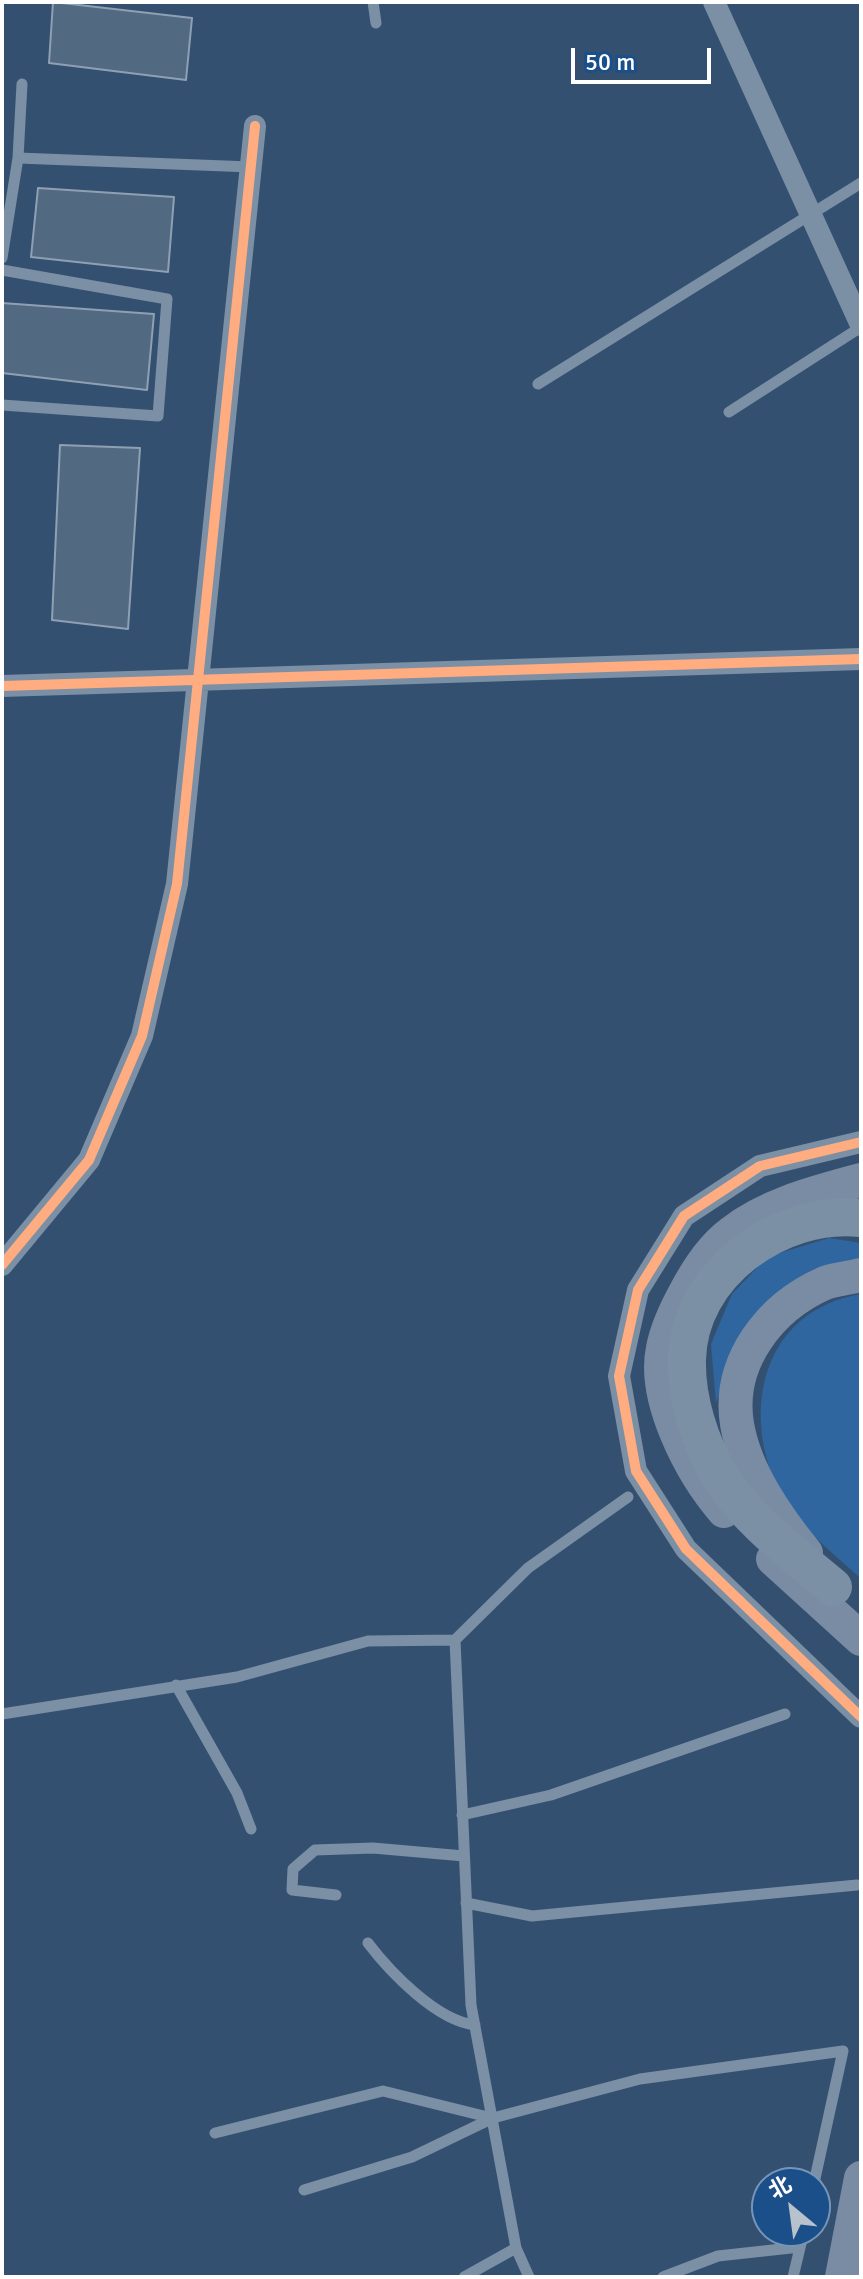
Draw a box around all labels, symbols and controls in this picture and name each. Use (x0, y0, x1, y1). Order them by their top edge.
scale bar (575, 32, 715, 82)
text: 50 m (585, 47, 635, 77)
north arrow (751, 2167, 831, 2247)
text: 北 (764, 2170, 796, 2204)

